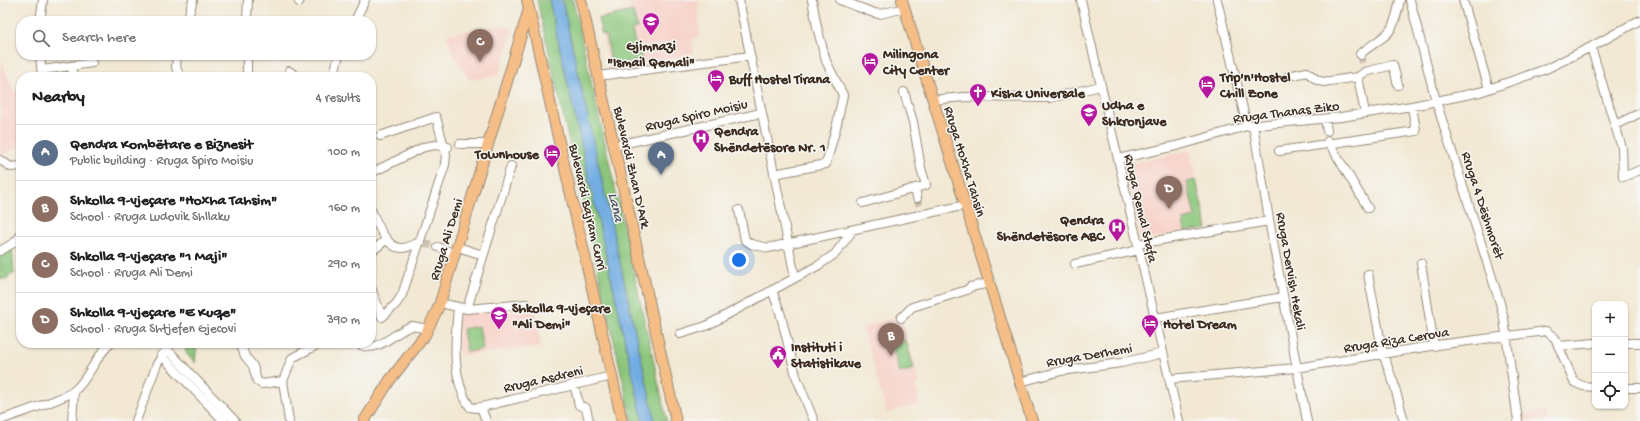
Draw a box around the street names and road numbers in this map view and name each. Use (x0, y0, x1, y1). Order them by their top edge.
street label: Rruga Spiro Moisiu (644, 96, 750, 136)
street label: Rruga Thanas Ziko (1232, 99, 1340, 128)
street label: Bulevardi Zhan D'Ark (608, 104, 653, 232)
street label: Rruga Hoxha Tahsin (939, 104, 989, 219)
street label: Bulevardi Bajram Curri (563, 142, 609, 273)
street label: Rruga 4 Dëshmorët (1456, 150, 1507, 263)
street label: Rruga Qemal Stafa (1119, 153, 1161, 266)
street label: Rruga Ali Demi (427, 197, 468, 283)
street label: Rruga Dervish Hekali (1271, 211, 1308, 332)
street label: Rruga Riza Cerova (1342, 325, 1452, 358)
street label: Rruga Derhemi (1045, 341, 1134, 372)
street label: Rruga Asdreni (502, 363, 585, 398)

